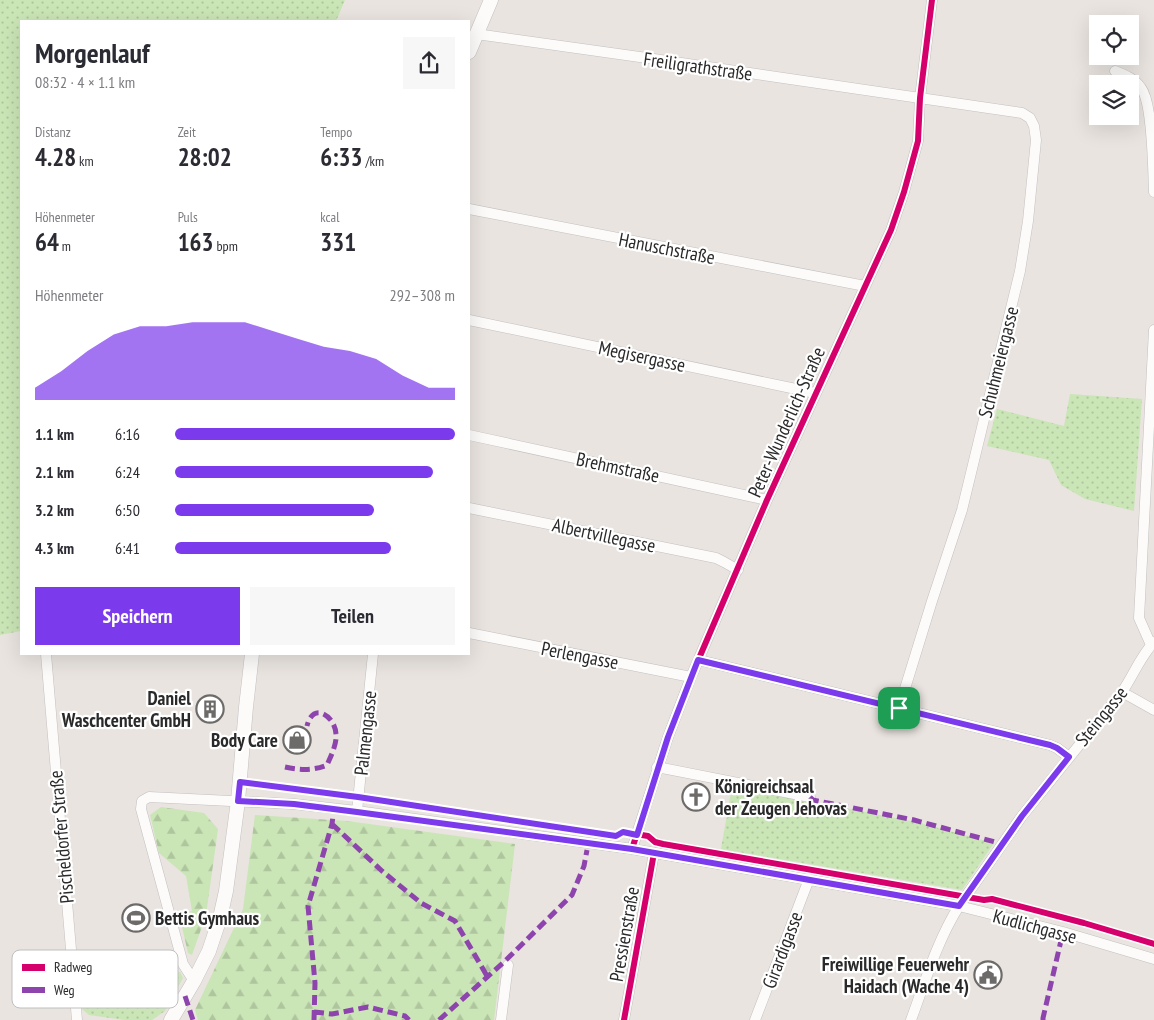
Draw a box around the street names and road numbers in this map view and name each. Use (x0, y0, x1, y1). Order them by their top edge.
street label: Freiligrathstraße (642, 46, 754, 86)
street label: Hanuschstraße (617, 227, 717, 269)
street label: Schuhmeiergasse (973, 304, 1023, 420)
street label: Megisergasse (596, 335, 688, 377)
street label: Peter-Wunderlich-Straße (742, 343, 830, 501)
street label: Brehmstraße (574, 446, 662, 488)
street label: Albertvillegasse (550, 512, 658, 558)
street label: Perlengasse (539, 636, 621, 674)
street label: Steingasse (1070, 681, 1132, 751)
street label: Palmengasse (349, 689, 381, 777)
street label: Pischeldorfer Straße (43, 769, 79, 904)
street label: Pressienstraße (604, 885, 644, 983)
street label: Kudlichgasse (991, 903, 1080, 949)
street label: Girardigasse (756, 908, 808, 992)

